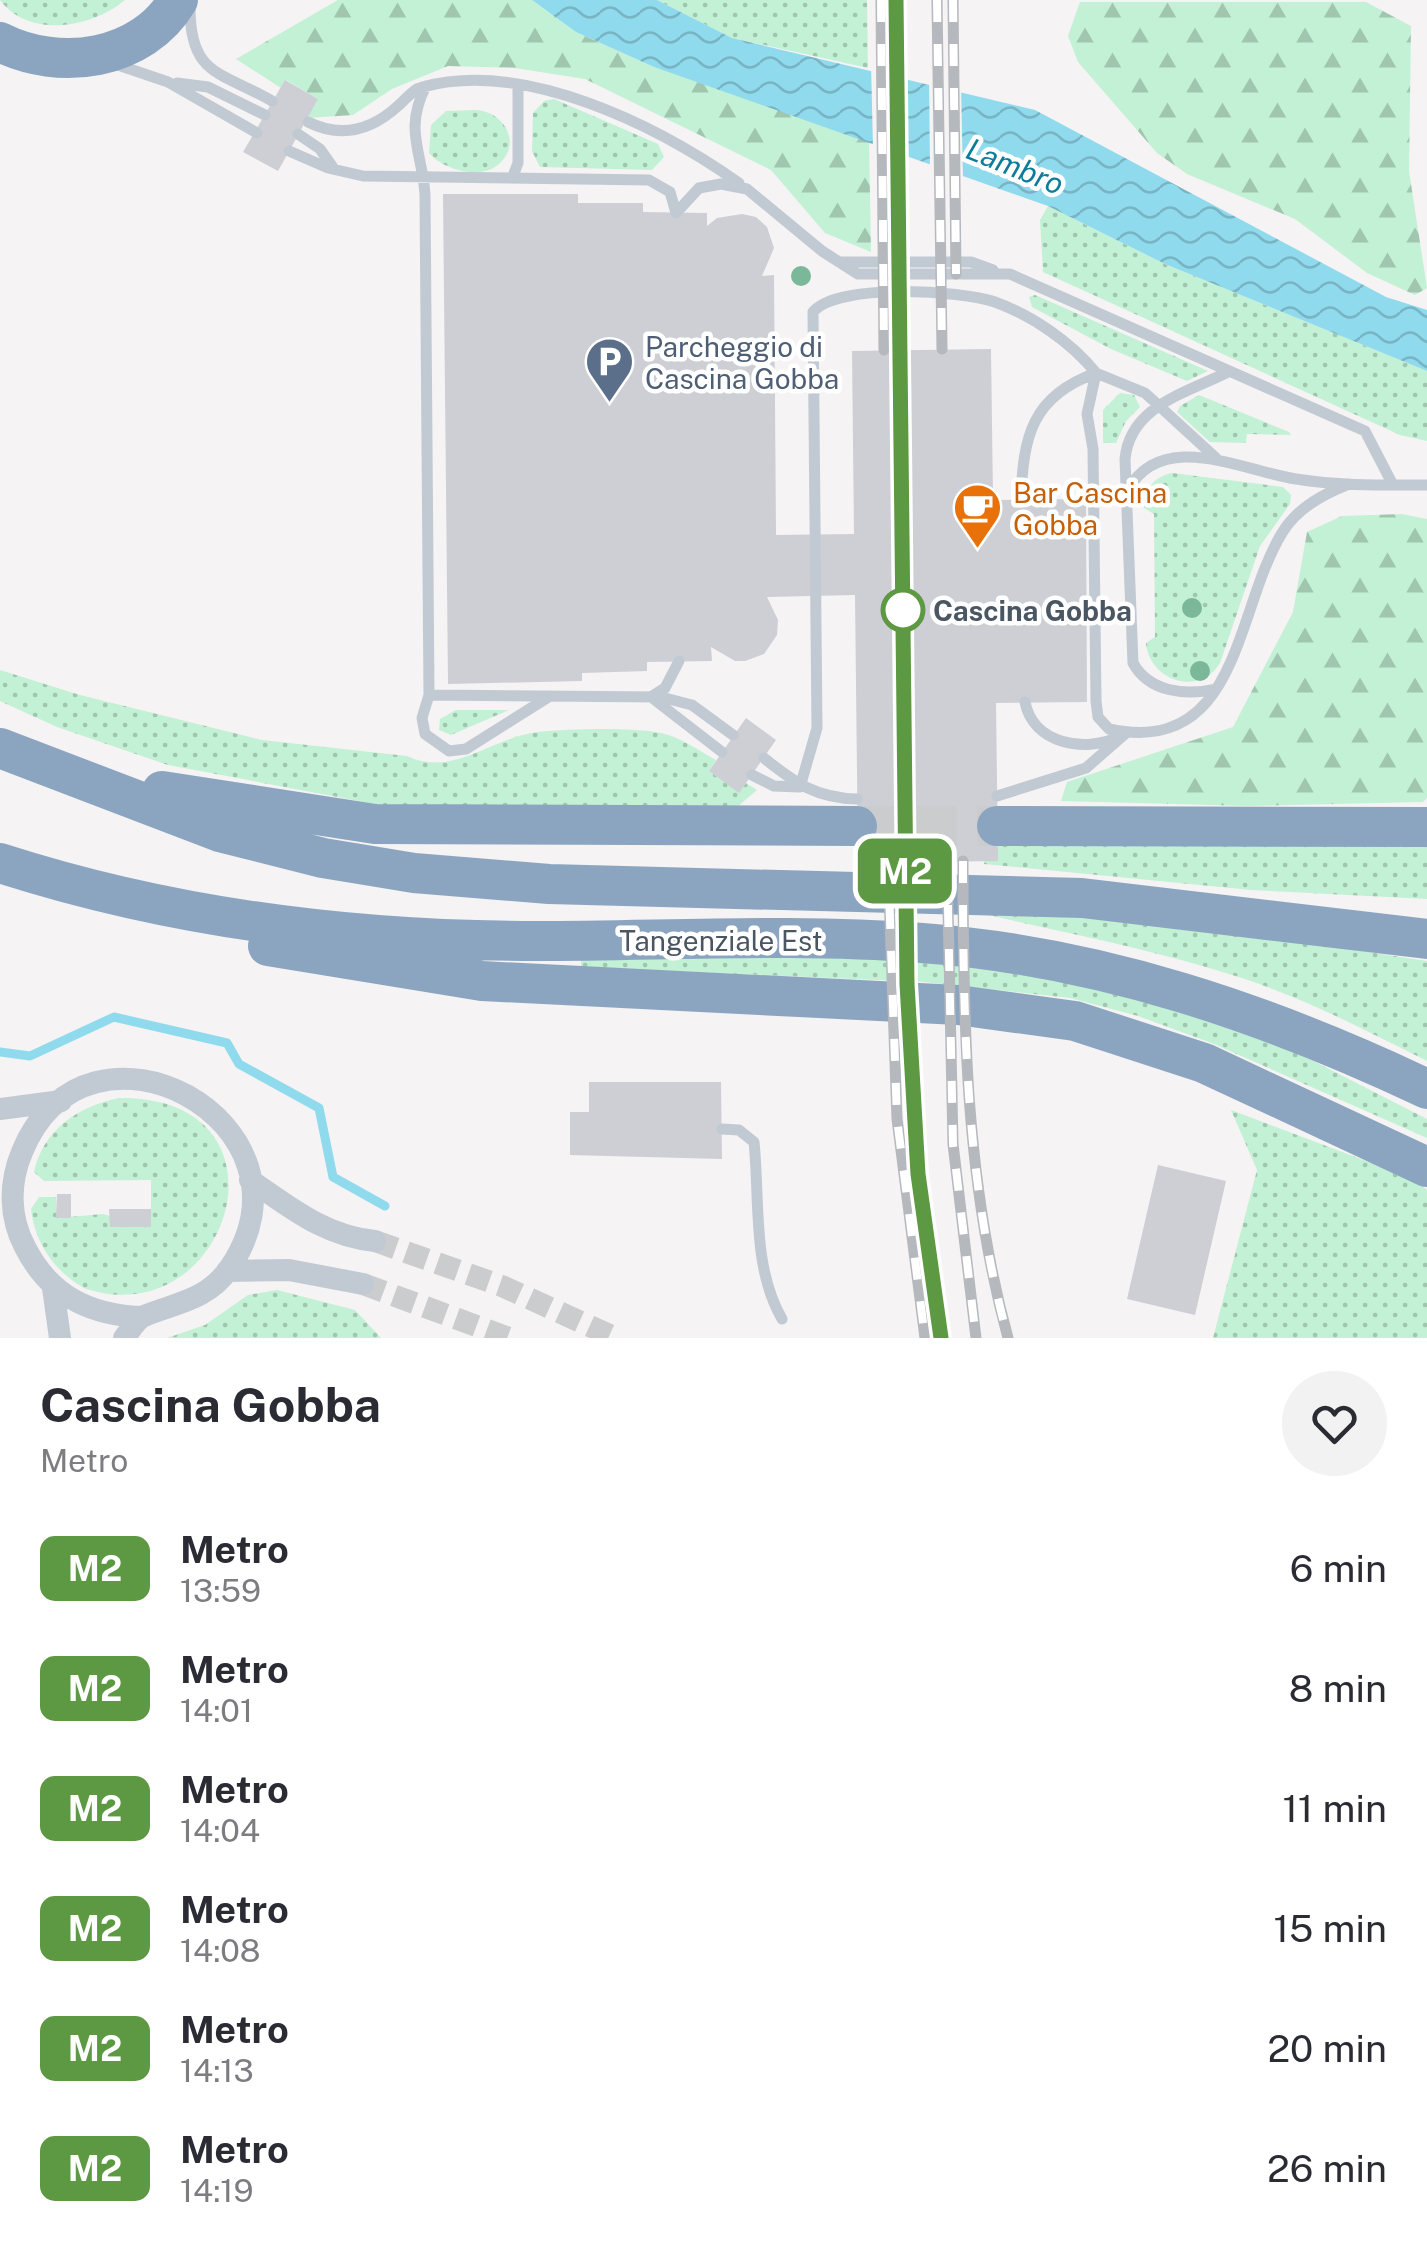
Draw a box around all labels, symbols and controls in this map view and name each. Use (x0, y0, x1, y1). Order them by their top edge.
water label: Lambro (961, 130, 1069, 202)
place label: Parcheggio di Cascina Gobba (645, 330, 839, 395)
parking icon: Parcheggio di Cascina Gobba (584, 336, 636, 404)
place label: Bar Cascina Gobba (1013, 476, 1167, 541)
cafe icon: Bar Cascina Gobba (952, 482, 1004, 550)
marker: Cascina Gobba (882, 589, 924, 631)
place label: Cascina Gobba (933, 594, 1132, 627)
line badge: M2 (860, 838, 950, 904)
text: M2 (878, 851, 932, 892)
street label: Tangenziale Est (619, 924, 823, 957)
button: heart (1282, 1371, 1387, 1476)
text: Cascina Gobba (40, 1376, 381, 1433)
text: Metro (40, 1442, 128, 1479)
text: Metro (180, 1527, 289, 1572)
text: 6 min (1290, 1546, 1387, 1591)
text: M2 (68, 1548, 122, 1589)
text: 13:59 (180, 1572, 261, 1609)
text: Metro (180, 1647, 289, 1692)
text: 8 min (1289, 1666, 1387, 1711)
text: M2 (68, 1668, 122, 1709)
text: 14:01 (180, 1692, 253, 1729)
text: Metro (180, 1767, 289, 1812)
text: 11 min (1282, 1786, 1387, 1831)
text: M2 (68, 1788, 122, 1829)
text: 14:04 (180, 1812, 260, 1849)
text: Metro (180, 1887, 289, 1932)
text: 15 min (1274, 1906, 1387, 1951)
text: M2 (68, 1908, 122, 1949)
text: 14:08 (180, 1932, 260, 1969)
text: Metro (180, 2007, 289, 2052)
text: 20 min (1267, 2026, 1387, 2071)
text: M2 (68, 2028, 122, 2069)
text: 14:13 (180, 2052, 254, 2089)
text: Metro (180, 2127, 289, 2172)
text: 26 min (1267, 2146, 1387, 2191)
text: M2 (68, 2148, 122, 2189)
text: 14:19 (180, 2172, 253, 2209)

